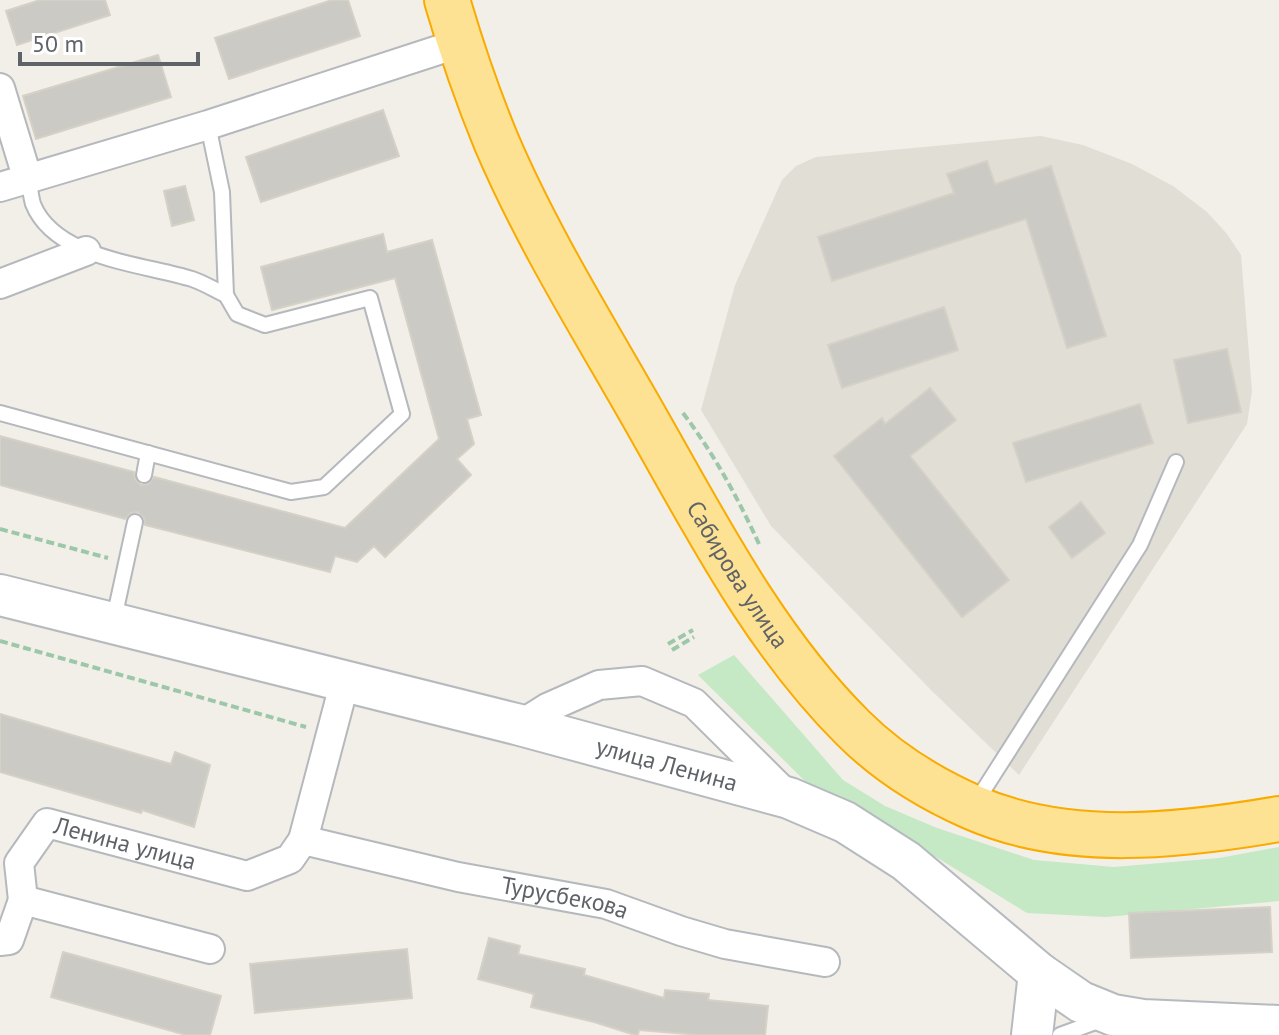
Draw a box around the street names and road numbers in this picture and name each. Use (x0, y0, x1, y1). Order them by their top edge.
street label: Сабирова улица (680, 495, 796, 655)
street label: улица Ленина (593, 730, 741, 798)
street label: Ленина улица (50, 809, 199, 877)
street label: Турусбекова (499, 869, 633, 926)

